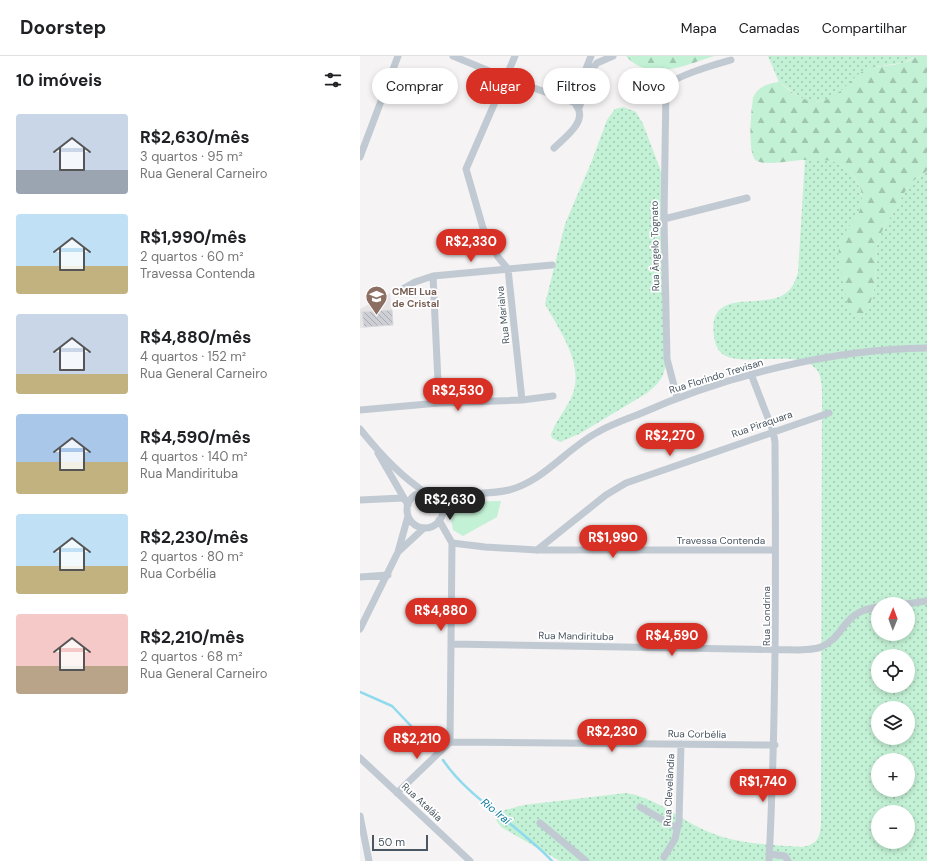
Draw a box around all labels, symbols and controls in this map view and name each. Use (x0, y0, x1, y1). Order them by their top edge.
text: Doorstep (20, 15, 106, 40)
text: Mapa (681, 19, 717, 37)
text: Camadas (739, 19, 800, 37)
text: Compartilhar (822, 19, 907, 37)
chip: Comprar (372, 68, 458, 104)
chip: Alugar (466, 68, 535, 104)
chip: Filtros (543, 68, 610, 104)
chip: Novo (618, 68, 679, 104)
text: 10 imóveis (16, 69, 102, 91)
icon: filters (322, 69, 344, 91)
text: R$2,630/mês (140, 126, 250, 148)
icon: home (48, 130, 96, 178)
text: 3 quartos · 95 m² (140, 148, 243, 165)
text: Rua General Carneiro (140, 165, 267, 182)
street label: Rua Ângelo Tognato (648, 200, 662, 292)
text: R$1,990/mês (140, 226, 246, 248)
pin: R$2,330 (434, 229, 508, 263)
icon: home (48, 230, 96, 278)
text: R$2,330 (445, 233, 497, 250)
text: 2 quartos · 60 m² (140, 248, 243, 265)
text: Travessa Contenda (140, 265, 255, 282)
school or university icon: CMEI Lua de Cristal (363, 284, 389, 317)
place label: CMEI Lua de Cristal (392, 285, 439, 310)
street label: Rua Marialva (494, 286, 512, 344)
text: R$4,880/mês (140, 326, 251, 348)
icon: home (48, 330, 96, 378)
text: 4 quartos · 152 m² (140, 348, 246, 365)
street label: Rua Florindo Trevisan (667, 355, 765, 397)
text: Rua General Carneiro (140, 365, 267, 382)
pin: R$2,530 (421, 378, 495, 412)
text: R$2,530 (432, 382, 484, 399)
street label: Rua Piraquara (730, 407, 794, 441)
pin: R$2,270 (633, 423, 707, 457)
text: R$4,590/mês (140, 426, 251, 448)
text: R$2,270 (645, 427, 695, 444)
icon: home (48, 430, 96, 478)
text: 4 quartos · 140 m² (140, 448, 248, 465)
text: Rua Mandirituba (140, 465, 238, 482)
pin: R$2,630 (413, 487, 487, 521)
text: R$2,630 (424, 491, 476, 508)
pin: R$1,990 (576, 525, 650, 559)
text: R$2,230/mês (140, 526, 249, 548)
text: R$1,990 (588, 529, 638, 546)
icon: home (48, 530, 96, 578)
street label: Travessa Contenda (677, 534, 765, 547)
text: 2 quartos · 80 m² (140, 548, 243, 565)
text: Rua Corbélia (140, 565, 216, 582)
street label: Rua Londrina (760, 586, 773, 646)
north arrow (871, 597, 915, 641)
map controls (871, 597, 915, 849)
pin: R$4,880 (404, 598, 478, 632)
text: R$4,880 (414, 602, 468, 619)
pin: R$4,590 (635, 623, 709, 657)
text: R$2,210/mês (140, 626, 244, 648)
text: R$4,590 (646, 627, 698, 644)
street label: Rua Mandirituba (538, 629, 614, 643)
icon: home (48, 630, 96, 678)
text: 2 quartos · 68 m² (140, 648, 242, 665)
button: locate (871, 649, 915, 693)
text: Rua General Carneiro (140, 665, 267, 682)
button: layers (871, 701, 915, 745)
pin: R$2,230 (575, 719, 649, 753)
text: R$2,230 (586, 723, 638, 740)
pin: R$2,210 (380, 726, 454, 760)
street label: Rua Corbélia (668, 727, 726, 741)
text: R$2,210 (393, 730, 441, 747)
street label: Rua Clevelândia (661, 753, 677, 827)
button: + (871, 753, 915, 797)
pin: R$1,740 (726, 769, 800, 803)
text: R$1,740 (739, 773, 787, 790)
street label: Rua Ataláia (399, 780, 445, 824)
water label: Rio Iraí (478, 795, 515, 828)
button: − (871, 805, 915, 849)
scale bar (372, 833, 428, 852)
text: 50 m (378, 835, 405, 849)

